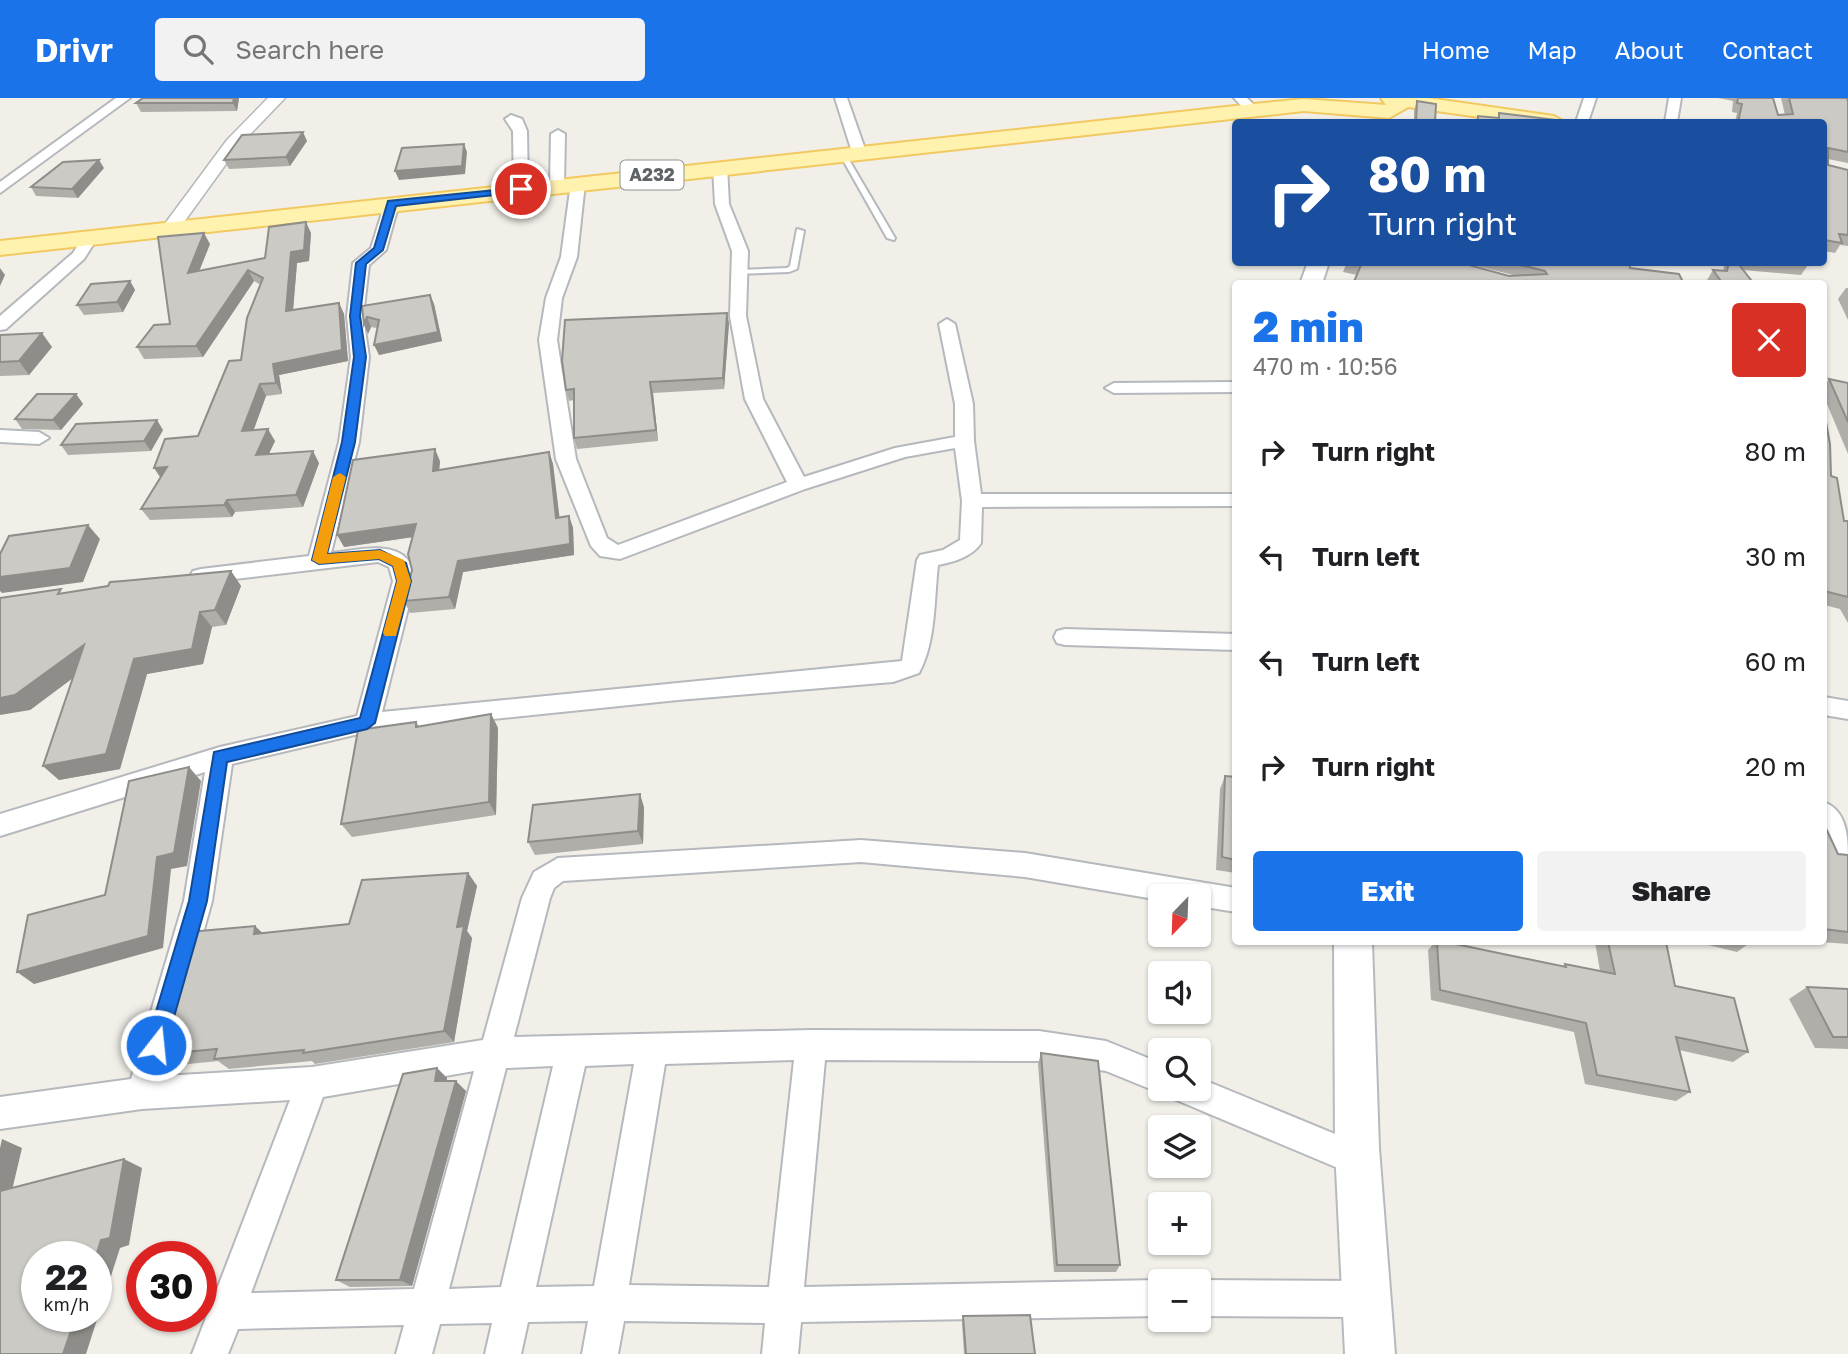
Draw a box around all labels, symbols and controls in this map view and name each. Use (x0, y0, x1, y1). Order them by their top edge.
search box (155, 18, 645, 81)
text: Drivr (35, 30, 113, 69)
icon: search (179, 30, 217, 68)
text: Search here (235, 34, 384, 65)
text: Home (1422, 35, 1490, 64)
text: Map (1528, 35, 1577, 64)
text: About (1615, 35, 1684, 64)
text: Contact (1722, 35, 1813, 64)
text: 80 m (1368, 144, 1486, 203)
icon: right (1253, 147, 1344, 238)
pin (491, 159, 551, 219)
road number: A232 (620, 160, 684, 190)
icon: arrive (502, 170, 540, 208)
text: Turn right (1368, 204, 1517, 242)
text: 2 min (1253, 301, 1364, 351)
button: close (1732, 303, 1806, 377)
text: 470 m · 10:56 (1253, 352, 1398, 380)
icon: right (1253, 433, 1291, 471)
text: Turn right (1312, 436, 1435, 467)
text: 80 m (1745, 436, 1806, 467)
icon: left (1253, 538, 1291, 576)
text: Turn left (1312, 541, 1420, 572)
text: 30 m (1745, 541, 1806, 572)
icon: left (1253, 643, 1291, 681)
text: Turn left (1312, 646, 1420, 677)
text: 60 m (1745, 646, 1806, 677)
icon: right (1253, 748, 1291, 786)
text: Turn right (1312, 751, 1435, 782)
text: 20 m (1745, 751, 1806, 782)
button: Exit (1253, 851, 1523, 931)
button: Share (1537, 851, 1806, 931)
north arrow (1148, 884, 1211, 947)
map controls (1148, 884, 1211, 1332)
button: sound (1148, 961, 1211, 1024)
position arrow (119, 1008, 193, 1082)
button: search (1148, 1038, 1211, 1101)
button: layers (1148, 1115, 1211, 1178)
button: + (1148, 1192, 1211, 1255)
speed limit sign: 30 (126, 1241, 217, 1332)
text: 22 (45, 1256, 88, 1298)
button: − (1148, 1269, 1211, 1332)
text: km/h (44, 1293, 89, 1315)

